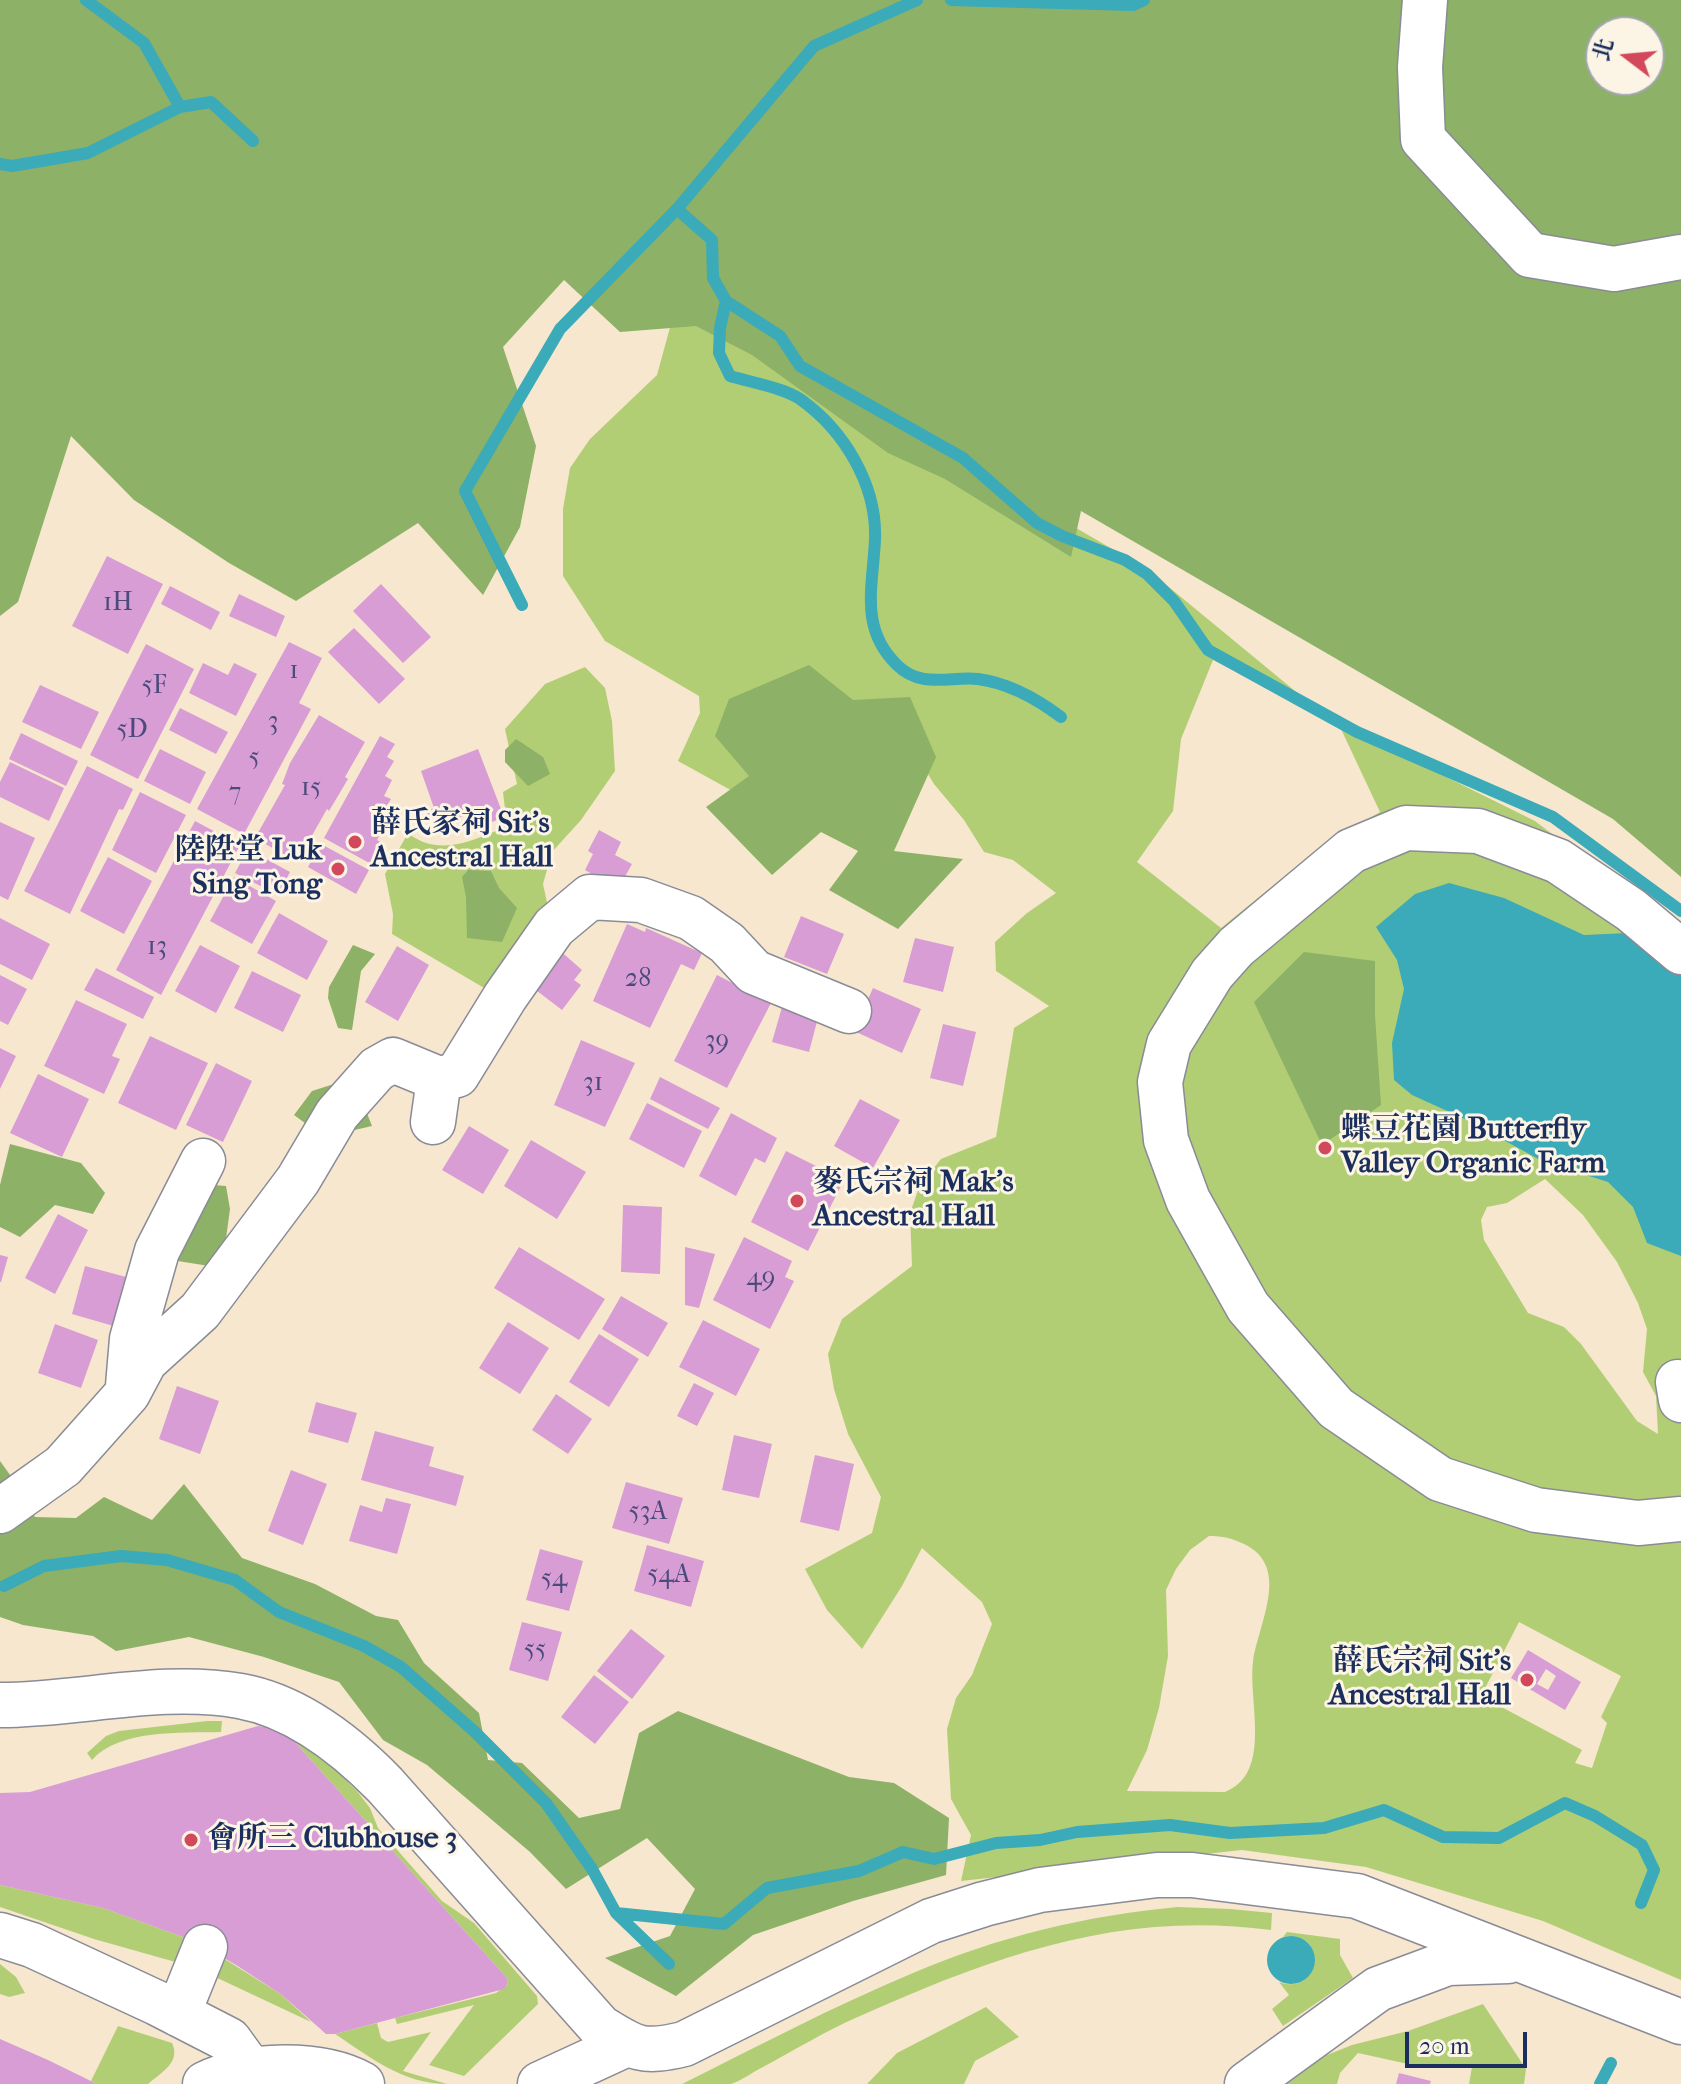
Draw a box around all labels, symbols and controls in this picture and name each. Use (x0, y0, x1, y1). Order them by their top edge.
north arrow (1585, 16, 1665, 96)
text: 北 (1588, 36, 1619, 64)
house number: 1H (103, 588, 133, 620)
house number: 1 (289, 656, 299, 688)
house number: 5F (141, 671, 167, 703)
house number: 3 (268, 707, 278, 739)
house number: 5D (116, 715, 148, 747)
house number: 5 (248, 743, 260, 775)
house number: 15 (301, 773, 321, 805)
house number: 7 (229, 778, 241, 810)
place label: 薛氏家祠 Sit's Ancestral Hall (371, 807, 553, 878)
marker: 薛氏家祠 Sit's Ancestral Hall (346, 833, 364, 851)
place label: 陸陞堂 Luk Sing Tong (175, 834, 322, 904)
marker: 陸陞堂 Luk Sing Tong (329, 860, 347, 878)
house number: 13 (147, 932, 167, 964)
house number: 28 (625, 964, 651, 996)
house number: 39 (705, 1026, 729, 1058)
house number: 31 (583, 1068, 603, 1100)
place label: 蝶豆花園 Butterfly Valley Organic Farm (1341, 1113, 1605, 1184)
marker: 蝶豆花園 Butterfly Valley Organic Farm (1316, 1139, 1334, 1157)
place label: 麥氏宗祠 Mak's Ancestral Hall (813, 1166, 1013, 1236)
marker: 麥氏宗祠 Mak's Ancestral Hall (788, 1192, 806, 1210)
house number: 49 (747, 1263, 775, 1295)
house number: 53A (629, 1497, 667, 1529)
house number: 54A (647, 1560, 691, 1592)
house number: 54 (541, 1564, 567, 1596)
house number: 55 (524, 1635, 546, 1667)
place label: 薛氏宗祠 Sit's Ancestral Hall (1329, 1645, 1511, 1716)
marker: 薛氏宗祠 Sit's Ancestral Hall (1518, 1671, 1536, 1689)
place label: 會所三 Clubhouse 3 (207, 1822, 457, 1858)
marker: 會所三 Clubhouse 3 (182, 1831, 200, 1849)
scale bar (1409, 2016, 1531, 2066)
text: 20 m (1419, 2032, 1470, 2060)

